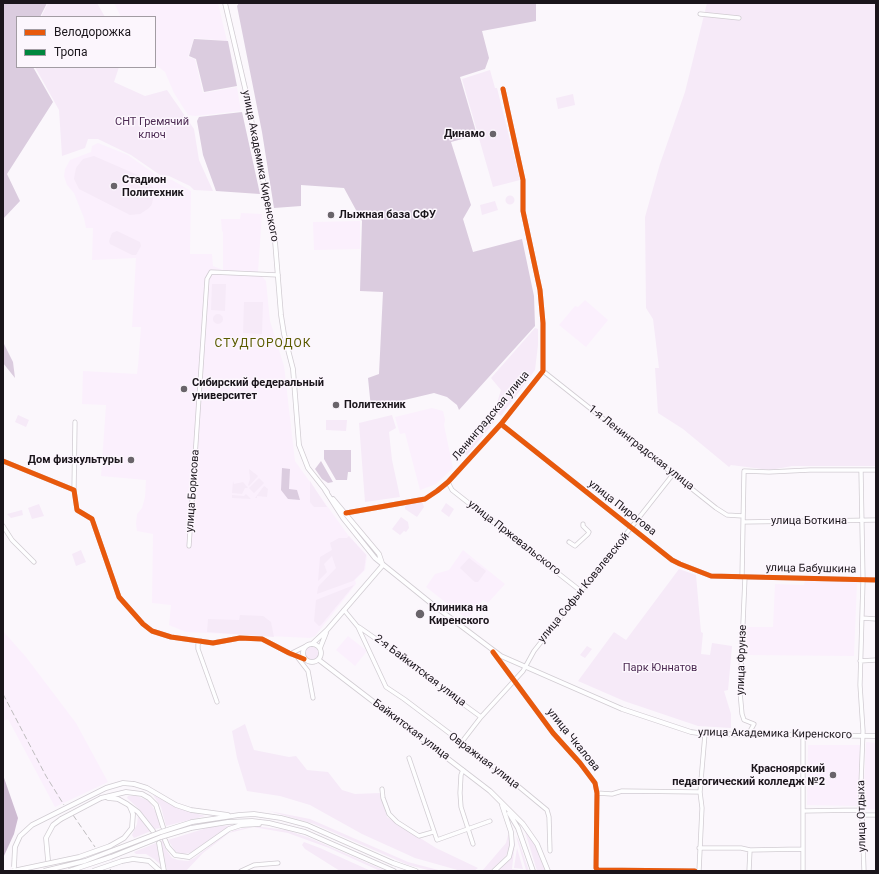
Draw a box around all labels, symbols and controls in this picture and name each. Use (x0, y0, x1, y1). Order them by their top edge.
legend (16, 16, 156, 68)
text: Велодорожка (54, 25, 131, 39)
text: Тропа (54, 45, 88, 59)
street label: улица Академика Киренского (239, 89, 281, 243)
park label: СНТ Гремячий ключ (115, 115, 189, 141)
place label: Динамо (444, 127, 485, 141)
marker: Динамо (488, 129, 498, 139)
place label: Стадион Политехник (122, 173, 184, 199)
marker: Стадион Политехник (109, 181, 119, 191)
place label: Лыжная база СФУ (339, 208, 436, 222)
marker: Лыжная база СФУ (326, 210, 336, 220)
district label: СТУДГОРОДОК (215, 337, 311, 351)
street label: Ленинградская улица (450, 369, 532, 463)
place label: Сибирский федеральный университет (192, 376, 324, 402)
marker: Сибирский федеральный университет (179, 384, 189, 394)
place label: Политехник (344, 398, 406, 412)
marker: Политехник (331, 400, 341, 410)
street label: 1-я Ленинградская улица (585, 403, 697, 493)
street label: улица Борисова (184, 449, 202, 533)
place label: Дом физкультуры (28, 453, 123, 467)
marker: Дом физкультуры (126, 455, 136, 465)
street label: улица Пирогова (585, 477, 659, 539)
street label: улица Пржевальского (465, 498, 563, 578)
street label: улица Боткина (771, 514, 847, 528)
street label: улица Софьи Ковалевской (536, 530, 632, 646)
street label: улица Бабушкина (766, 562, 856, 576)
place label: Клиника на Киренского (429, 601, 489, 627)
marker: Клиника на Киренского (414, 608, 426, 620)
street label: улица Фрунзе (734, 625, 750, 695)
street label: 2-я Байкитская улица (372, 632, 468, 710)
park label: Парк Юннатов (623, 661, 697, 675)
street label: Байкитская улица (370, 697, 452, 763)
street label: улица Чкалова (544, 706, 602, 774)
street label: улица Академика Киренского (698, 726, 852, 742)
street label: Овражная улица (446, 730, 522, 792)
place label: Красноярский педагогический колледж №2 (672, 762, 825, 788)
marker: Красноярский педагогический колледж №2 (828, 770, 838, 780)
street label: улица Отдыха (855, 780, 869, 852)

